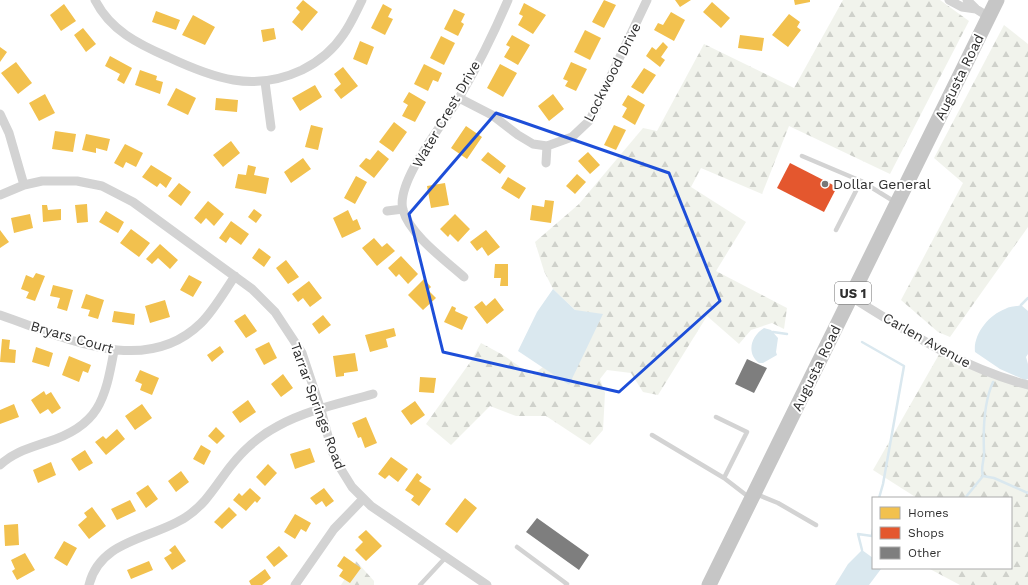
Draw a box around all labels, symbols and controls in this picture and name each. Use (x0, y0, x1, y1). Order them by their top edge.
street label: Lockwood Drive (580, 20, 644, 124)
street label: Augusta Road (931, 31, 987, 123)
street label: Water Crest Drive (409, 58, 483, 170)
place label: Dollar General (833, 176, 932, 192)
marker: Dollar General (820, 179, 830, 189)
road number: US 1 (835, 282, 871, 304)
street label: Carlen Avenue (880, 309, 974, 371)
street label: Bryars Court (29, 318, 115, 356)
street label: Augusta Road (788, 322, 844, 414)
street label: Tarrar Springs Road (288, 340, 348, 472)
legend (872, 497, 1012, 569)
text: Homes (908, 506, 949, 520)
text: Shops (908, 526, 944, 540)
text: Other (908, 546, 941, 560)

